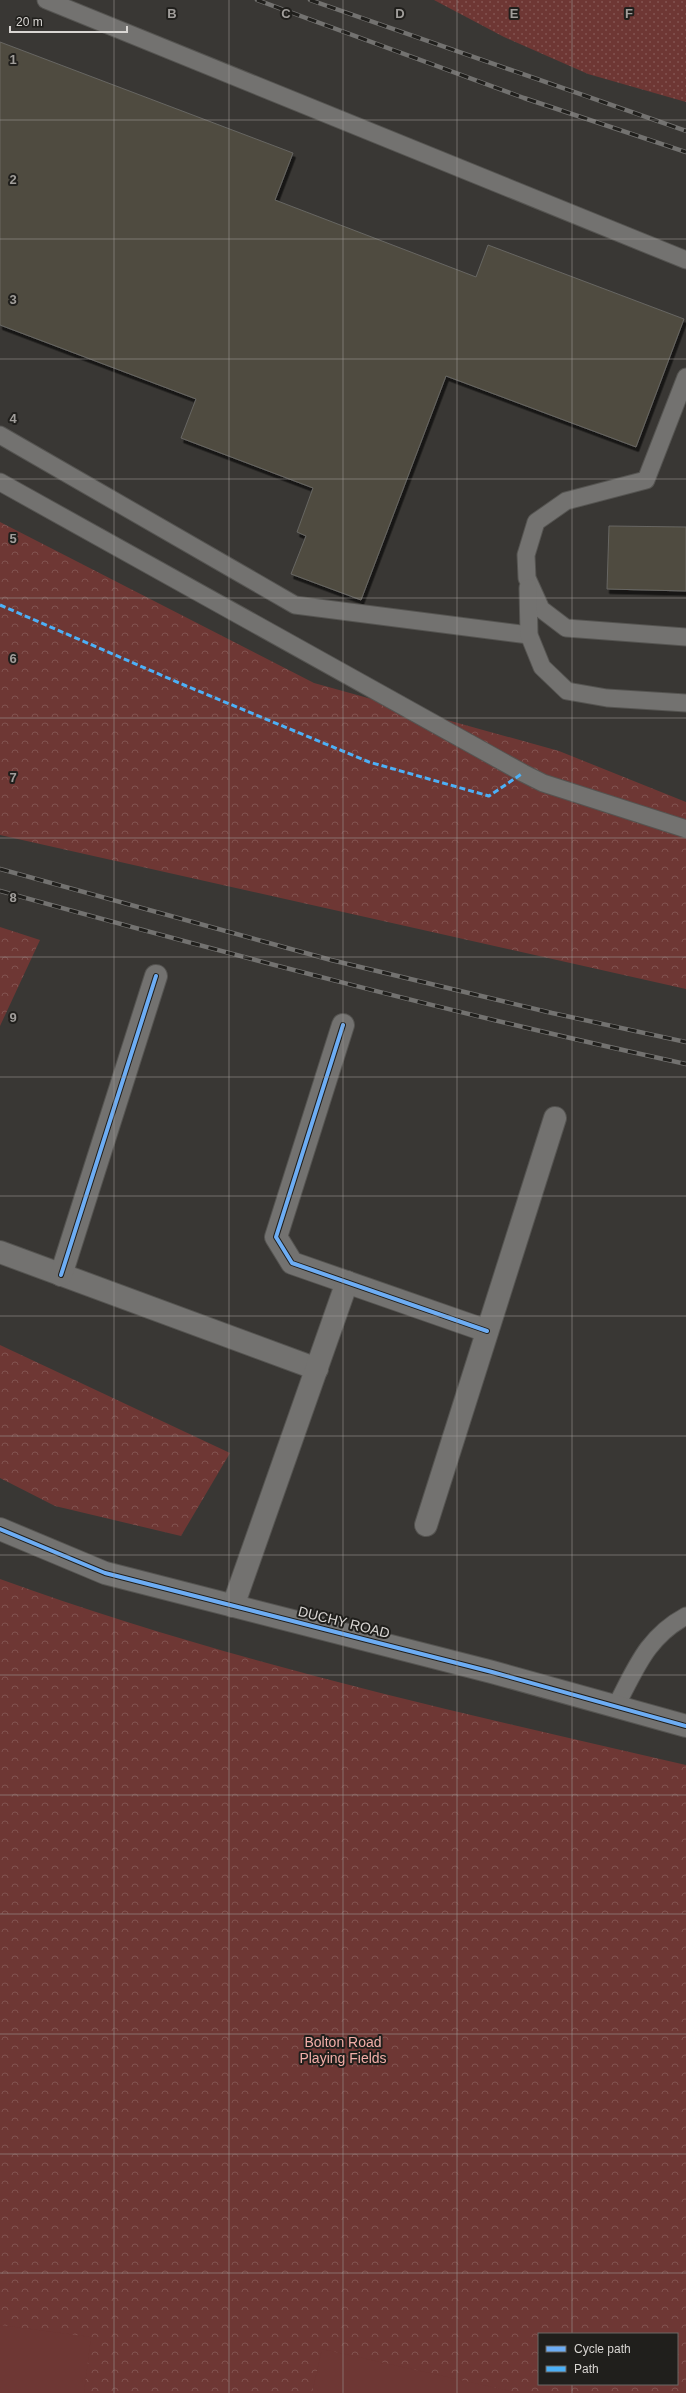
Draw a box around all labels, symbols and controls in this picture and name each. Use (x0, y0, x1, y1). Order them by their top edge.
text: B (167, 6, 177, 21)
text: C (281, 6, 291, 21)
text: D (395, 6, 405, 21)
text: E (510, 6, 519, 21)
text: F (625, 6, 633, 21)
scale bar (10, 8, 127, 34)
text: 20 m (16, 15, 43, 29)
text: 1 (9, 52, 17, 67)
text: 2 (9, 172, 17, 187)
text: 3 (9, 292, 17, 307)
text: 4 (9, 411, 17, 426)
text: 5 (9, 531, 17, 546)
text: 6 (9, 651, 17, 666)
text: 7 (9, 770, 17, 785)
text: 8 (9, 890, 17, 905)
text: 9 (9, 1010, 17, 1025)
street label: DUCHY ROAD (297, 1603, 391, 1641)
park label: Bolton Road Playing Fields (299, 2034, 387, 2066)
legend (538, 2333, 678, 2385)
text: Cycle path (574, 2342, 631, 2356)
text: Path (574, 2362, 599, 2376)

